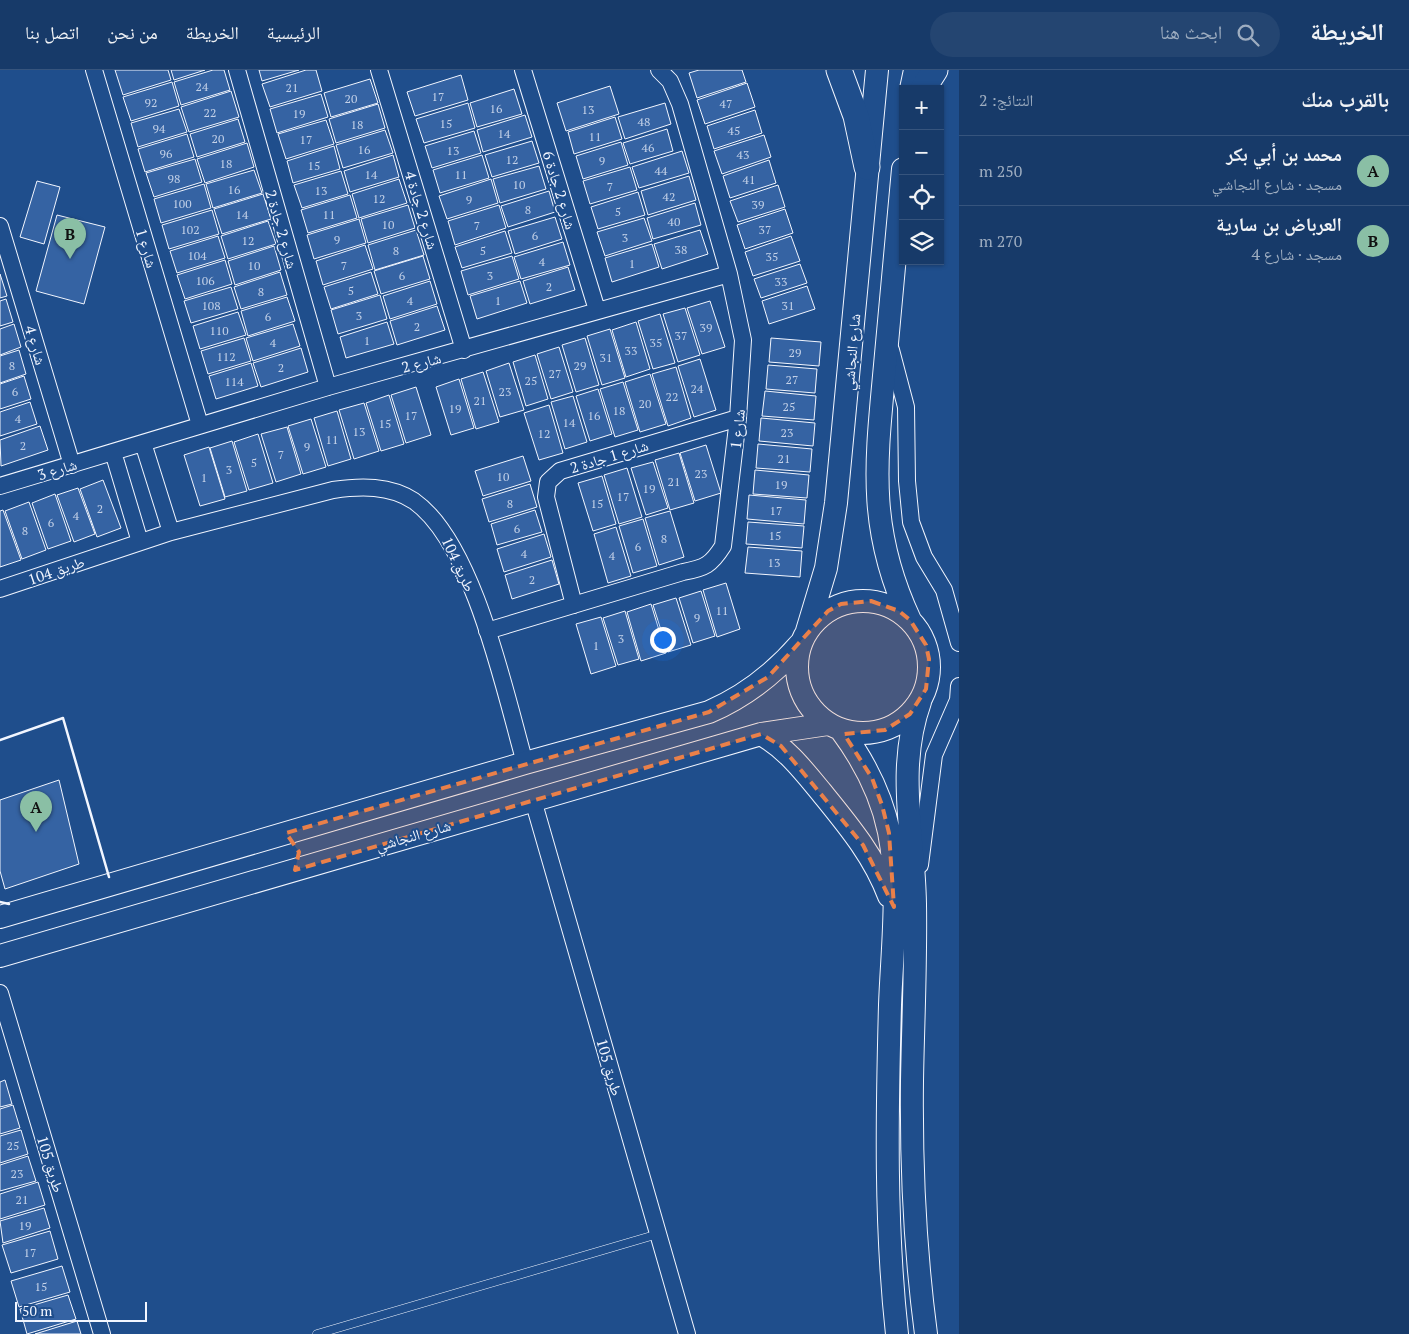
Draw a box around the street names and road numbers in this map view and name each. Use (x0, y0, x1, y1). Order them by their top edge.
street label: شارع 2 جادة 6 (538, 148, 581, 232)
street label: شارع 2 جادة 4 (400, 168, 443, 252)
street label: شارع 2 جادة 2 (260, 187, 303, 271)
street label: شارع 1 (131, 226, 162, 271)
street label: شارع النجاشي (838, 313, 867, 392)
street label: شارع 4 (20, 323, 51, 368)
street label: شارع 2 (399, 347, 443, 378)
street label: شارع 1 (725, 408, 750, 450)
street label: شارع 1 جادة 2 (567, 435, 651, 478)
street label: شارع 3 (35, 454, 80, 485)
street label: طريق 104 (437, 533, 480, 595)
street label: طريق 104 (25, 551, 87, 590)
street label: شارع النجاشي (373, 815, 454, 858)
street label: طريق 105 (591, 1036, 628, 1098)
street label: طريق 105 (32, 1133, 69, 1195)

